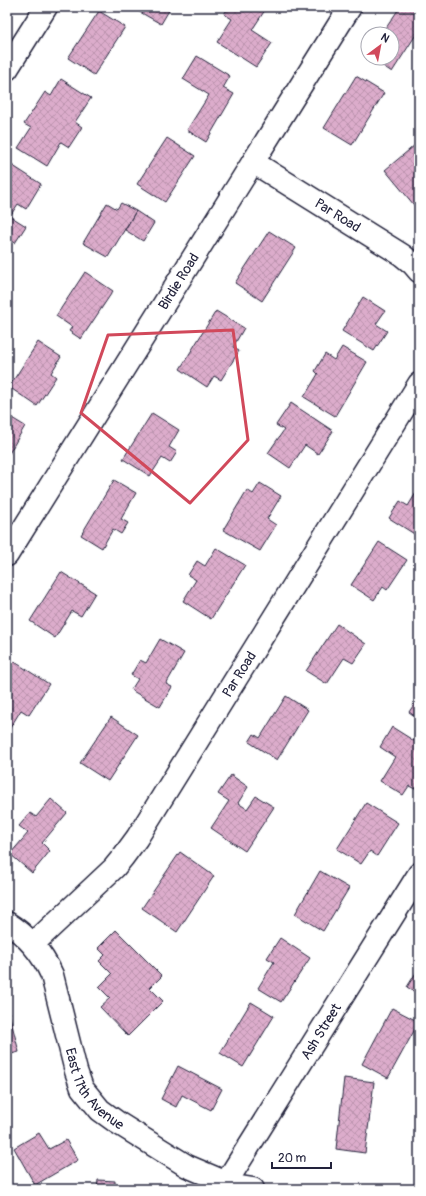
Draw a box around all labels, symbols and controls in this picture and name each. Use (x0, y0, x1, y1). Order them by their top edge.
north arrow (360, 26, 400, 66)
text: N (378, 30, 392, 46)
street label: Par Road (312, 194, 364, 236)
street label: Birdie Road (154, 250, 202, 313)
street label: Par Road (218, 648, 260, 700)
street label: Ash Street (297, 1000, 345, 1063)
street label: East 11th Avenue (62, 1046, 127, 1133)
scale bar (272, 1144, 331, 1170)
text: 20 m (278, 1151, 307, 1166)

